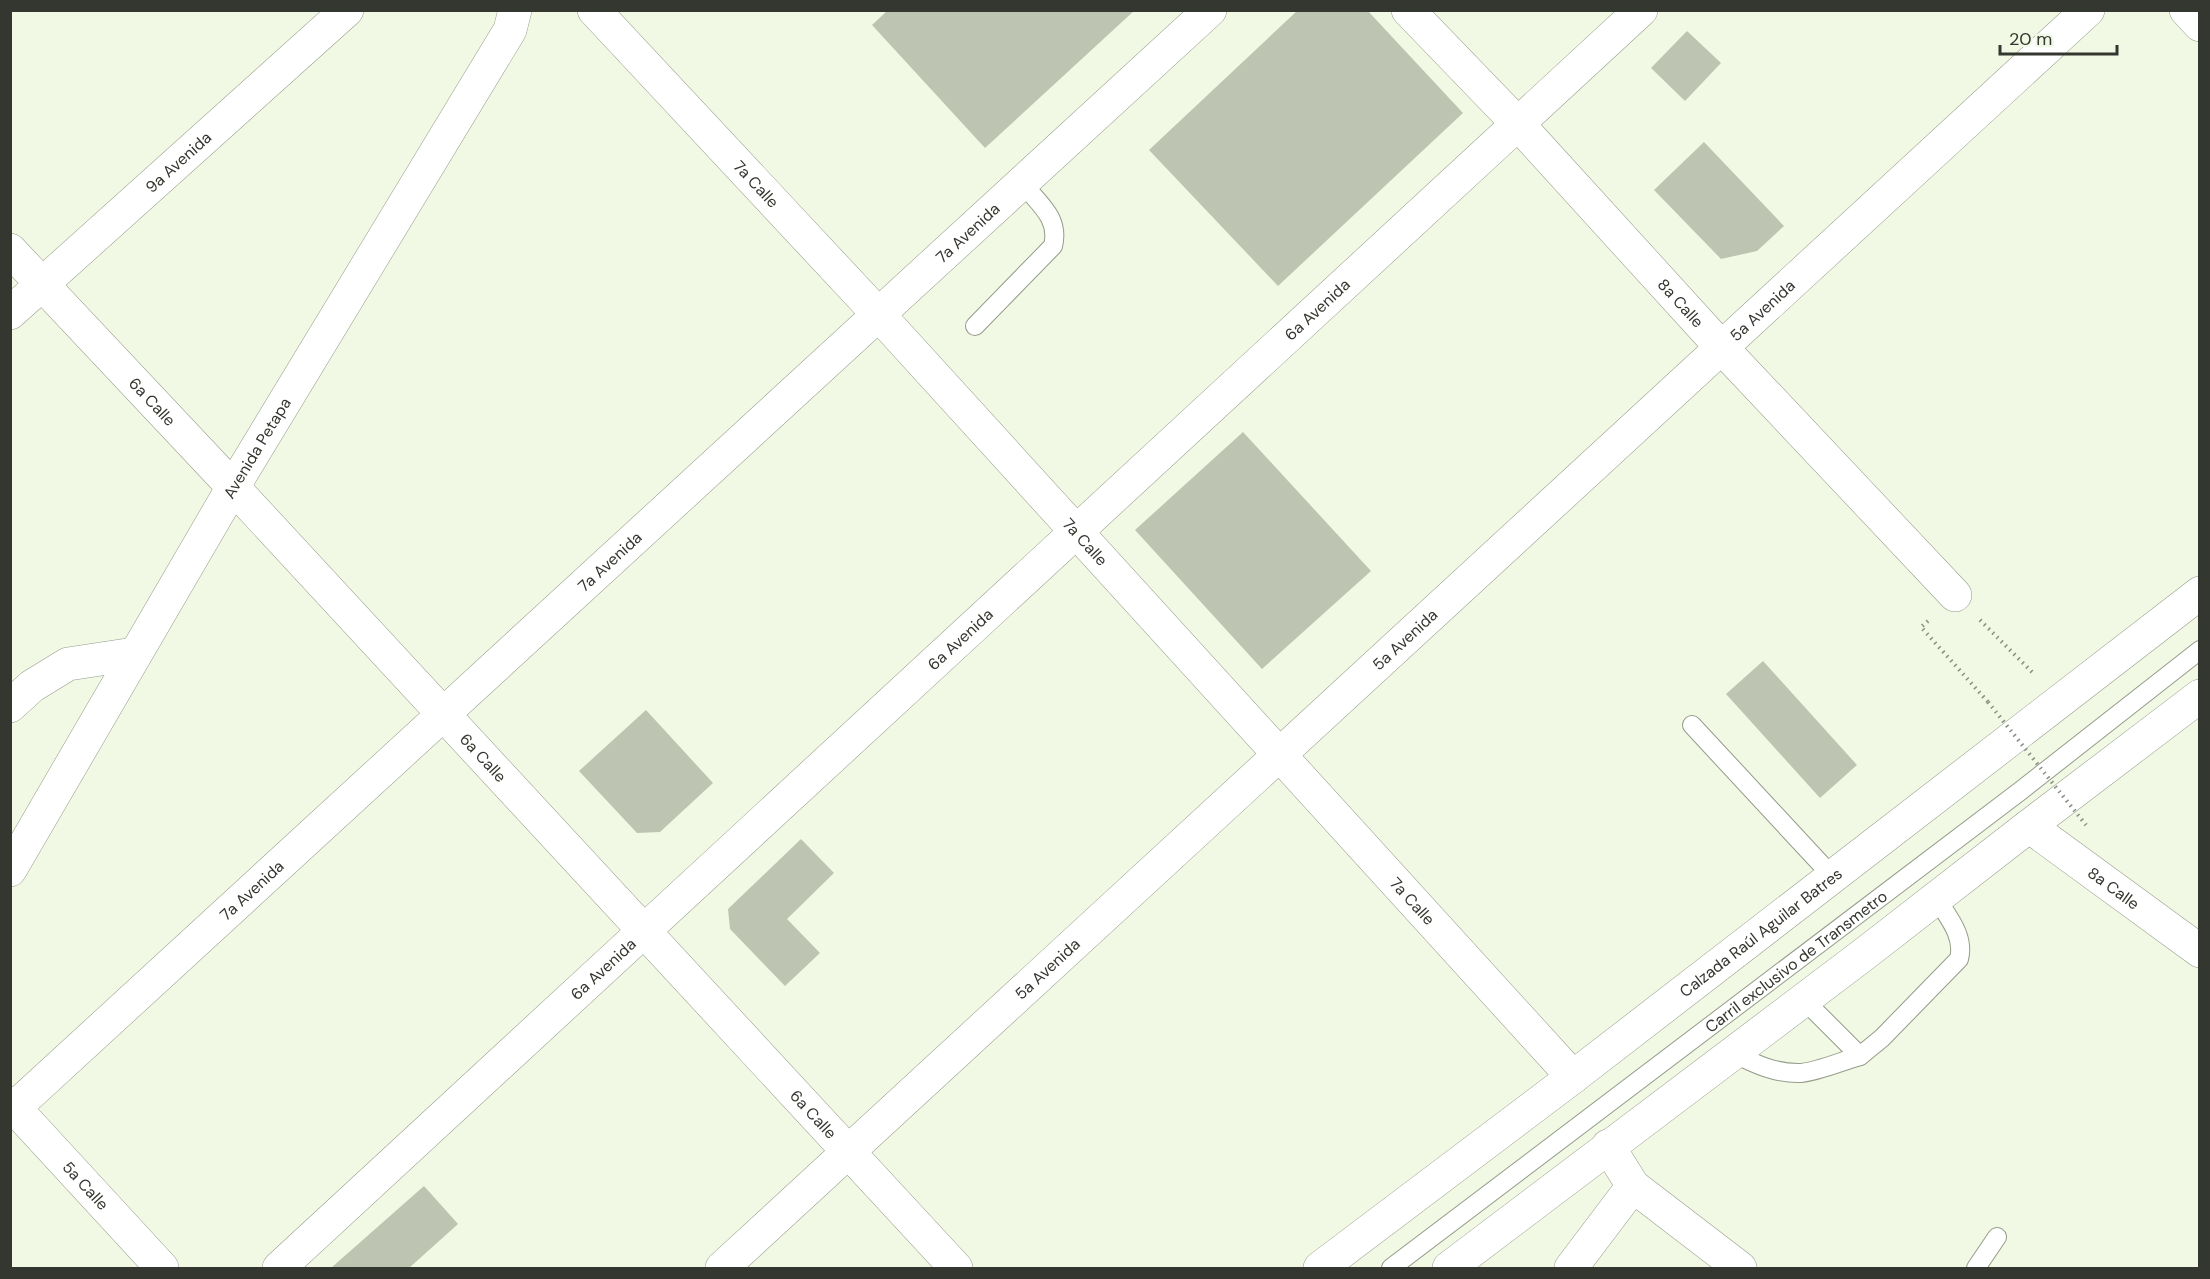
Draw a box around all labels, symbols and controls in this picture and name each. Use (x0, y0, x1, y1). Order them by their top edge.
scale bar (2000, 18, 2117, 56)
text: 20 m (2009, 27, 2052, 51)
street label: 9a Avenida (141, 127, 216, 197)
street label: 7a Calle (729, 156, 783, 212)
street label: 7a Avenida (931, 198, 1004, 268)
street label: 6a Avenida (1280, 274, 1354, 345)
street label: 8a Calle (1653, 274, 1708, 332)
street label: 5a Avenida (1725, 275, 1800, 346)
street label: 6a Calle (124, 373, 180, 431)
street label: Avenida Petapa (219, 394, 296, 502)
street label: 7a Calle (1058, 514, 1112, 570)
street label: 7a Avenida (573, 527, 646, 596)
street label: 6a Avenida (923, 604, 997, 675)
street label: 5a Avenida (1368, 604, 1442, 675)
street label: 6a Calle (455, 729, 511, 787)
street label: 7a Avenida (215, 856, 288, 925)
street label: 8a Calle (2083, 862, 2144, 914)
street label: Calzada Raúl Aguilar Batres (1675, 863, 1847, 1002)
street label: 7a Calle (1385, 873, 1439, 930)
street label: Carril exclusivo de Transmetro (1701, 886, 1892, 1037)
street label: 6a Avenida (566, 934, 640, 1005)
street label: 5a Avenida (1010, 934, 1085, 1004)
street label: 6a Calle (785, 1085, 841, 1143)
street label: 5a Calle (58, 1157, 113, 1215)

